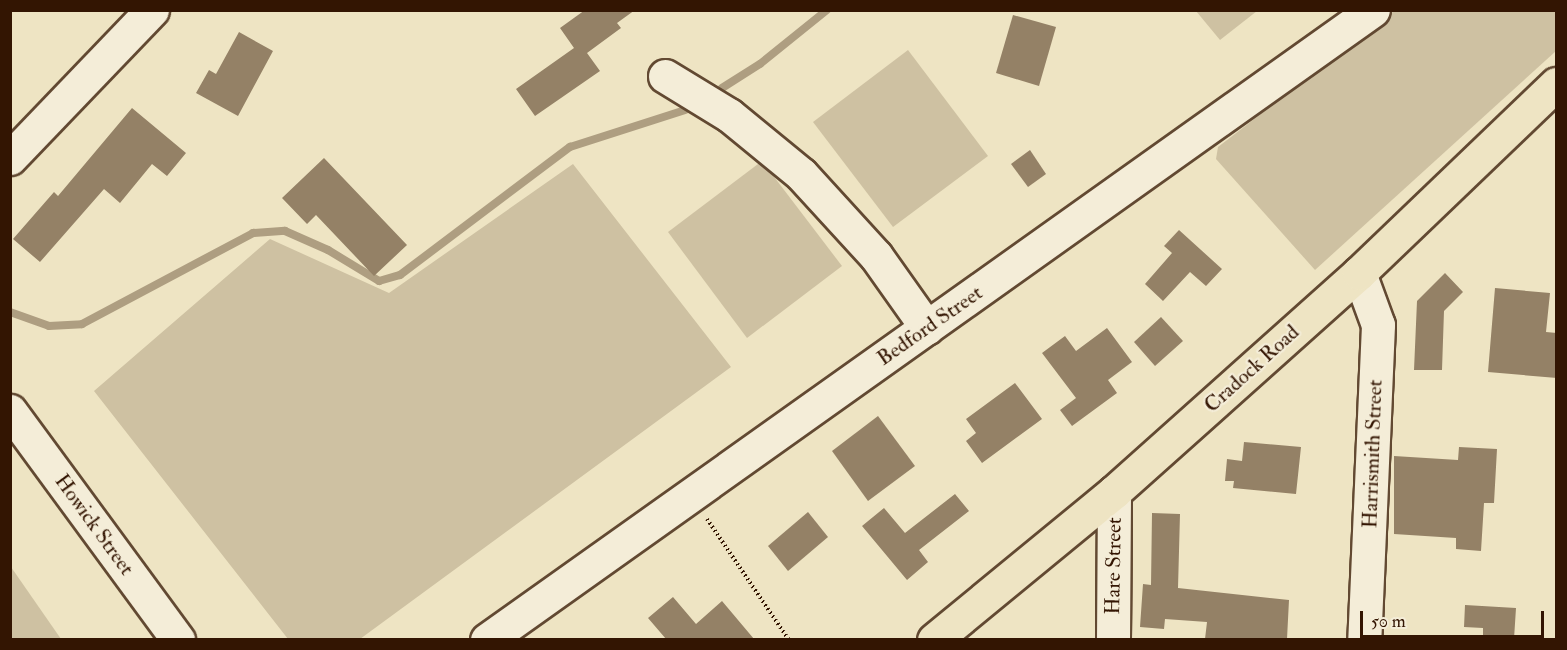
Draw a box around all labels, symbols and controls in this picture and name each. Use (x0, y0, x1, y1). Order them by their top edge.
street label: Bedford Street (873, 280, 987, 372)
street label: Cradock Road (1199, 320, 1305, 418)
street label: Harrismith Street (1358, 379, 1388, 529)
street label: Howick Street (49, 469, 139, 581)
street label: Hare Street (1101, 517, 1127, 615)
scale bar (1363, 599, 1548, 637)
text: 50 m (1371, 610, 1406, 633)

